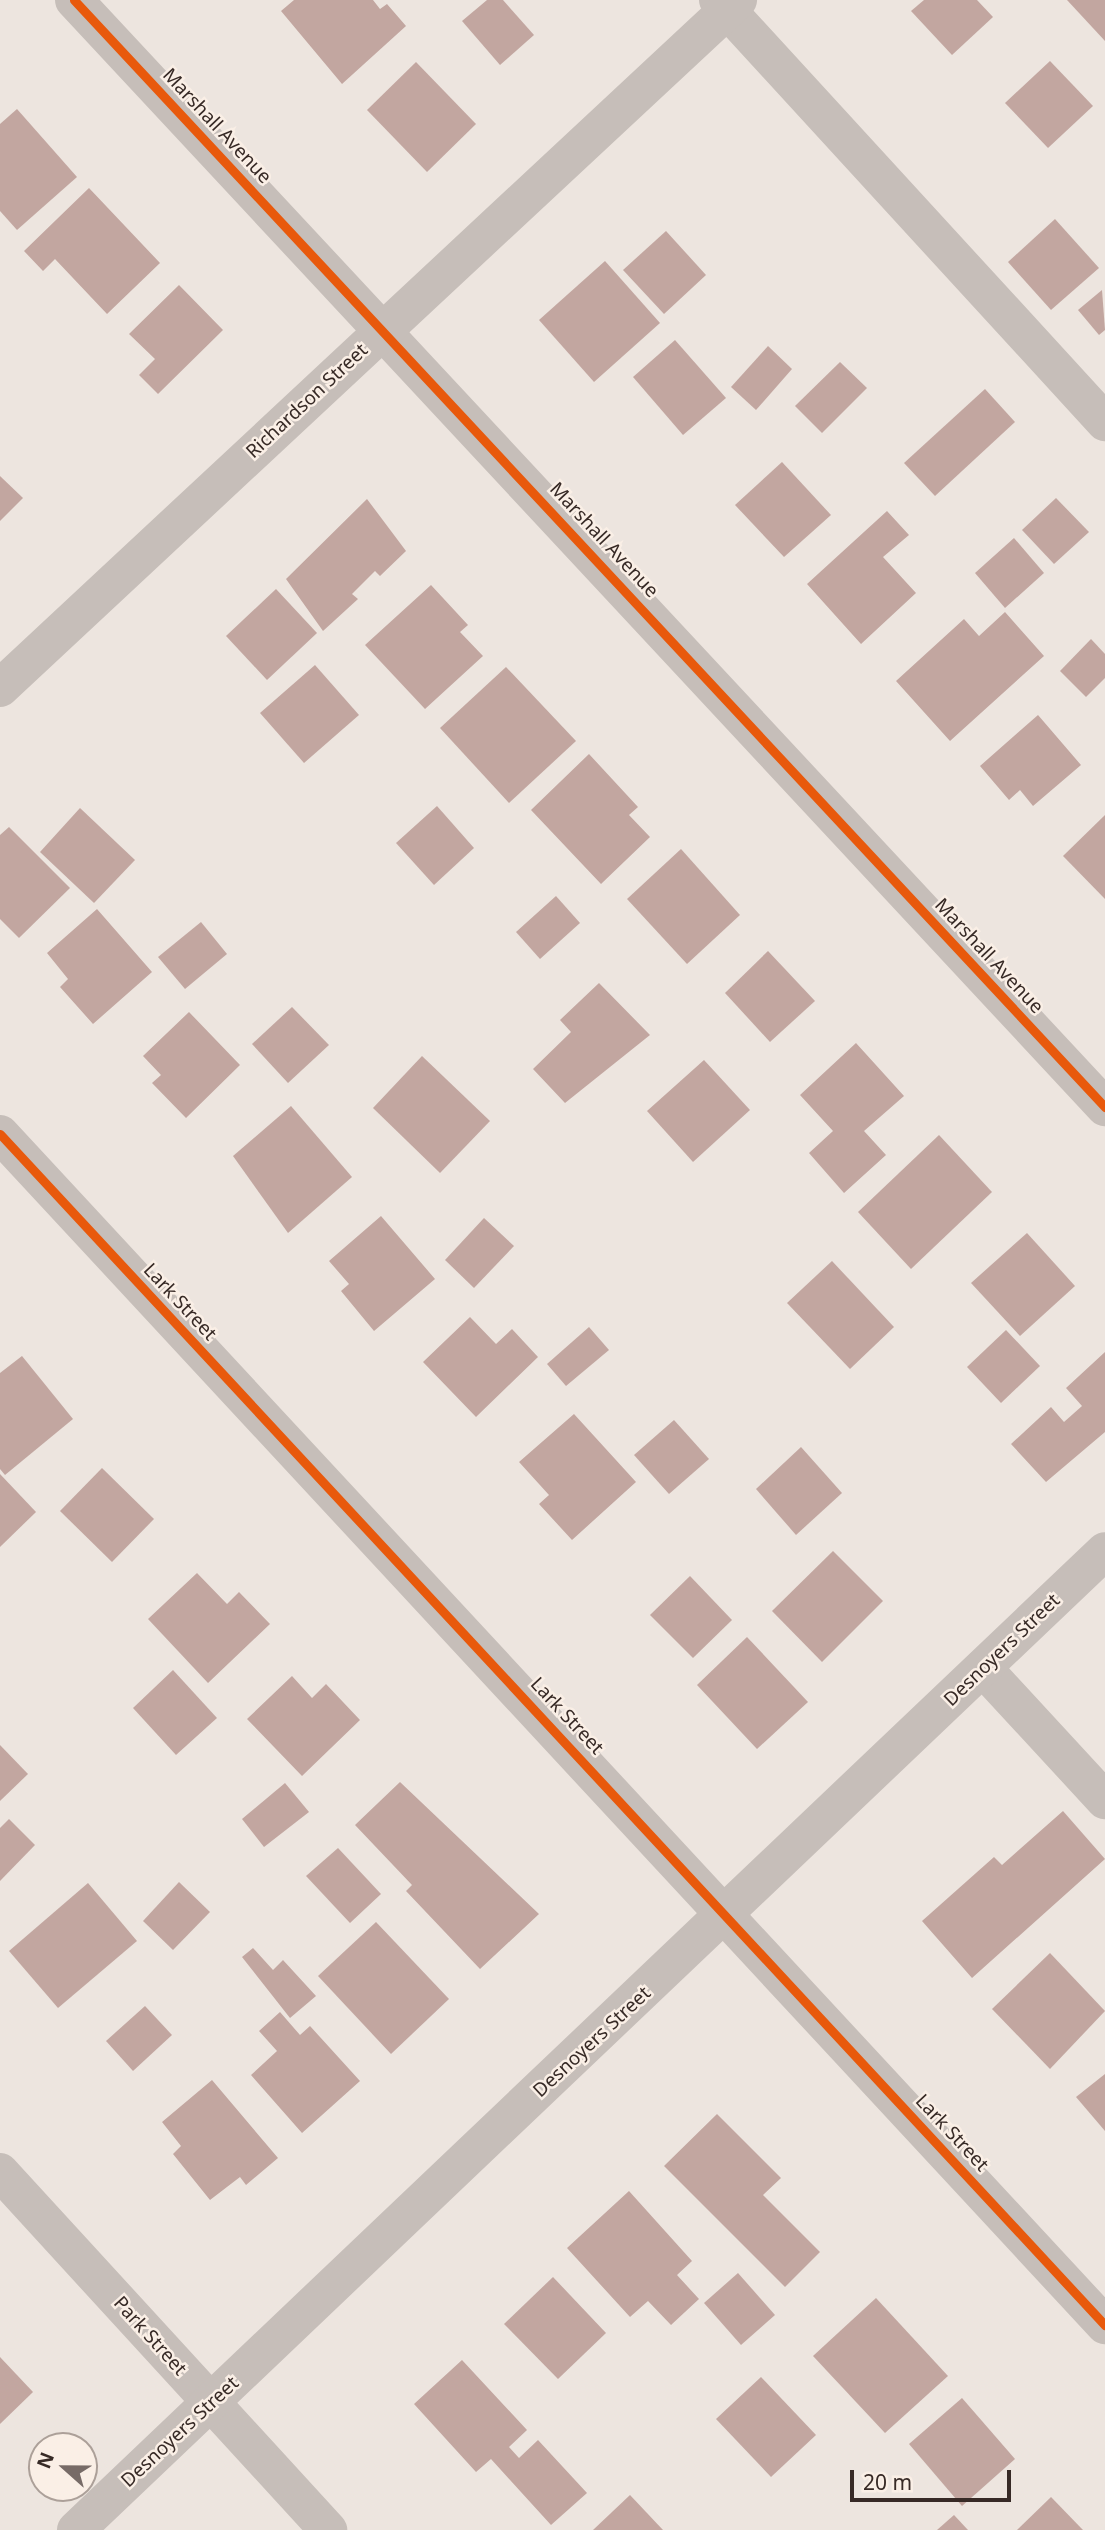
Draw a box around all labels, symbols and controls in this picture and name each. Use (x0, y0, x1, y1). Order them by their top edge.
street label: Marshall Avenue (158, 64, 276, 188)
street label: Richardson Street (242, 339, 372, 463)
street label: Marshall Avenue (545, 478, 663, 602)
street label: Marshall Avenue (930, 894, 1048, 1018)
street label: Lark Street (139, 1259, 221, 1345)
street label: Desnoyers Street (939, 1589, 1065, 1711)
street label: Lark Street (526, 1673, 608, 1759)
street label: Desnoyers Street (529, 1982, 655, 2102)
street label: Lark Street (911, 2090, 993, 2176)
street label: Park Street (109, 2292, 191, 2380)
street label: Desnoyers Street (117, 2372, 243, 2492)
north arrow (28, 2432, 98, 2502)
text: N (30, 2448, 60, 2472)
scale bar (853, 2456, 1014, 2500)
text: 20 m (863, 2468, 912, 2496)

